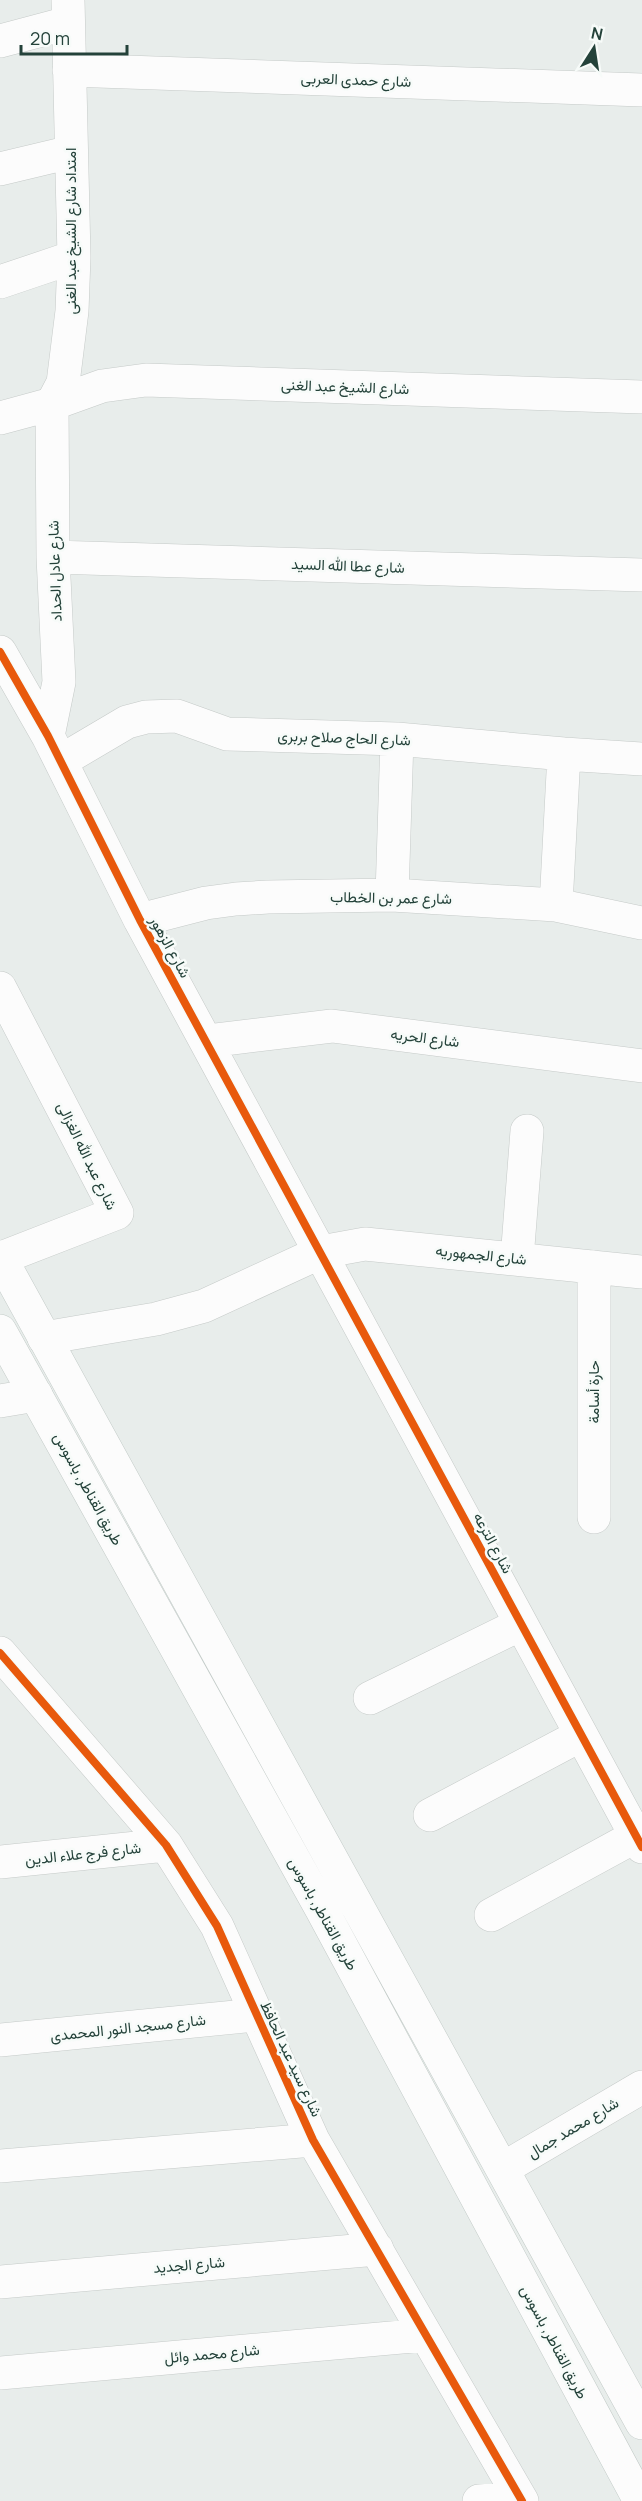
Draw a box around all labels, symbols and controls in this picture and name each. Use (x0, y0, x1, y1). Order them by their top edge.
scale bar (21, 18, 128, 56)
north arrow (564, 18, 624, 78)
text: N (589, 21, 605, 45)
text: 20 m (30, 26, 70, 50)
street label: شارع حمدى العربى (300, 67, 412, 93)
street label: امتداد شارع الشيخ عبد الغنى (60, 148, 82, 314)
street label: شارع الشيخ عبد الغنى (280, 374, 410, 400)
street label: شارع عادل الحداد (42, 520, 68, 622)
street label: شارع عطا الله السيد (291, 553, 405, 579)
street label: شارع الحاج صلاح بربرى (277, 725, 411, 751)
street label: شارع عمر بن الخطاب (330, 886, 452, 910)
street label: شارع الزهور (143, 911, 196, 982)
street label: شارع الحريه (389, 1023, 461, 1053)
street label: شارع عبد الله الغزالى (51, 1098, 123, 1214)
street label: شارع الجمهوريه (434, 1239, 528, 1271)
street label: حارة أسامة (583, 1361, 604, 1423)
street label: طريق القناطر, باسوس (49, 1428, 128, 1549)
street label: شارع الترعه (468, 1508, 518, 1578)
street label: شارع فرج علاء الدين (24, 1837, 142, 1871)
street label: طريق القناطر, باسوس (284, 1853, 363, 1974)
street label: شارع سيد عبد الحافظ (254, 1997, 328, 2121)
street label: شارع مسجد النور المحمدى (49, 2009, 207, 2047)
street label: شارع محمد جمال (523, 2092, 623, 2164)
street label: شارع الجديد (152, 2251, 226, 2279)
street label: طريق القناطر, باسوس (516, 2281, 593, 2403)
street label: شارع محمد وائل (163, 2339, 261, 2369)

